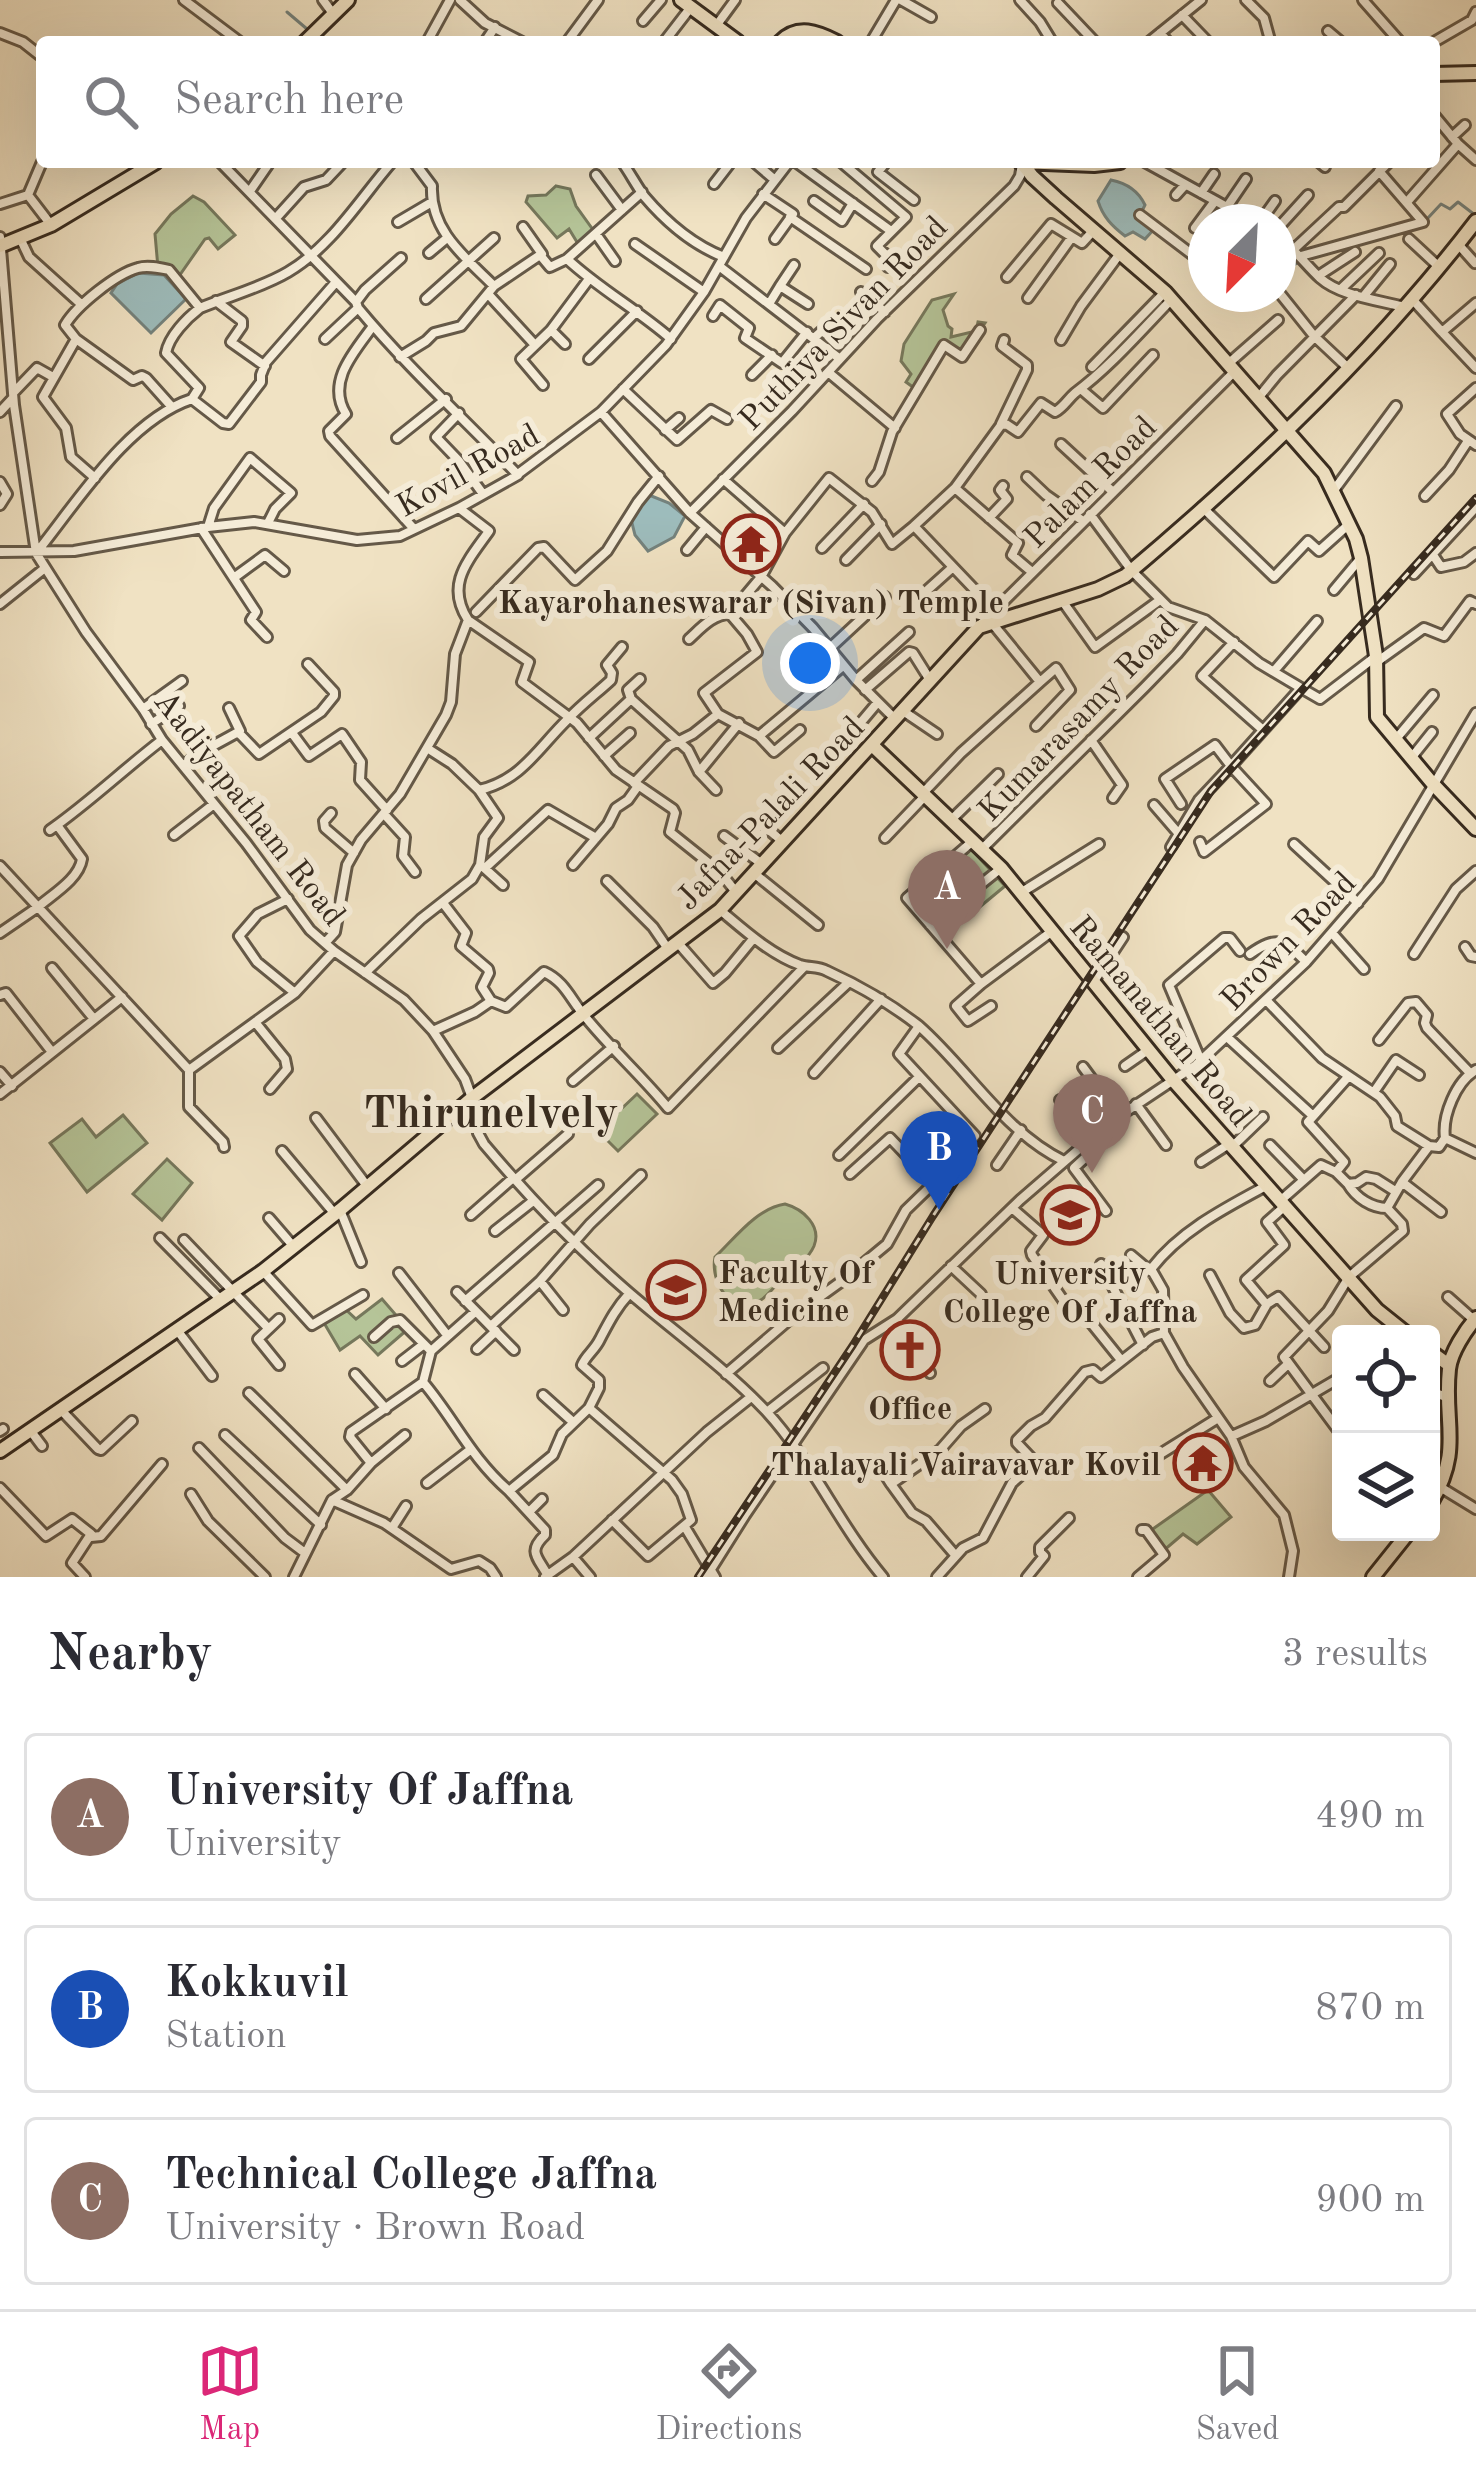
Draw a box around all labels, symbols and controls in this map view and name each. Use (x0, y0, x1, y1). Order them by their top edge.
search box (36, 36, 1440, 168)
icon: search (78, 69, 144, 135)
text: Search here (174, 79, 404, 124)
north arrow (1188, 204, 1296, 312)
street label: Puthiya Sivan Road (734, 211, 955, 438)
street label: Palam Road (1019, 411, 1164, 556)
street label: Kovil Road (392, 419, 546, 525)
temple icon: Kayarohaneswarar (Sivan) Temple (720, 513, 782, 575)
place label: Kayarohaneswarar (Sivan) Temple (498, 588, 1004, 621)
street label: Kumarasamy Road (973, 610, 1186, 829)
your location (780, 633, 840, 693)
street label: Aadiyapatham Road (146, 685, 350, 933)
street label: Jafna-Palali Road (671, 711, 872, 917)
pin: A (908, 850, 986, 949)
street label: Brown Road (1216, 867, 1363, 1018)
street label: Ramanathan Road (1062, 911, 1256, 1134)
pin: C (1053, 1074, 1131, 1173)
district label: Thirunelvely (363, 1093, 619, 1138)
pin: B (900, 1111, 978, 1210)
school or university icon: University College Of Jaffna (1039, 1184, 1101, 1246)
place label: Faculty Of Medicine (718, 1258, 876, 1329)
school or university icon: Faculty Of Medicine (645, 1259, 707, 1321)
place label: University College Of Jaffna (943, 1259, 1197, 1330)
church icon: Office (879, 1319, 941, 1381)
map controls (1332, 1325, 1440, 1541)
button: locate (1332, 1325, 1440, 1433)
place label: Office (868, 1394, 952, 1427)
temple icon: Thalayali Vairavavar Kovil (1172, 1432, 1234, 1494)
button: layers (1332, 1433, 1440, 1541)
place label: Thalayali Vairavavar Kovil (771, 1450, 1161, 1483)
text: Nearby (48, 1630, 213, 1681)
text: 3 results (1282, 1635, 1428, 1674)
text: University Of Jaffna (165, 1770, 573, 1815)
text: A (75, 1797, 105, 1836)
text: 490 m (1315, 1797, 1425, 1836)
text: University (165, 1825, 342, 1864)
text: Kokkuvil (165, 1962, 349, 2007)
text: B (76, 1989, 104, 2028)
text: 870 m (1315, 1989, 1425, 2028)
text: Station (165, 2017, 287, 2056)
text: Technical College Jaffna (165, 2154, 657, 2199)
text: C (77, 2181, 103, 2220)
text: 900 m (1315, 2181, 1425, 2220)
text: University · Brown Road (165, 2209, 585, 2248)
tab: Map (197, 2338, 263, 2451)
tab: Directions (656, 2338, 802, 2451)
tab: Saved (1195, 2338, 1279, 2451)

